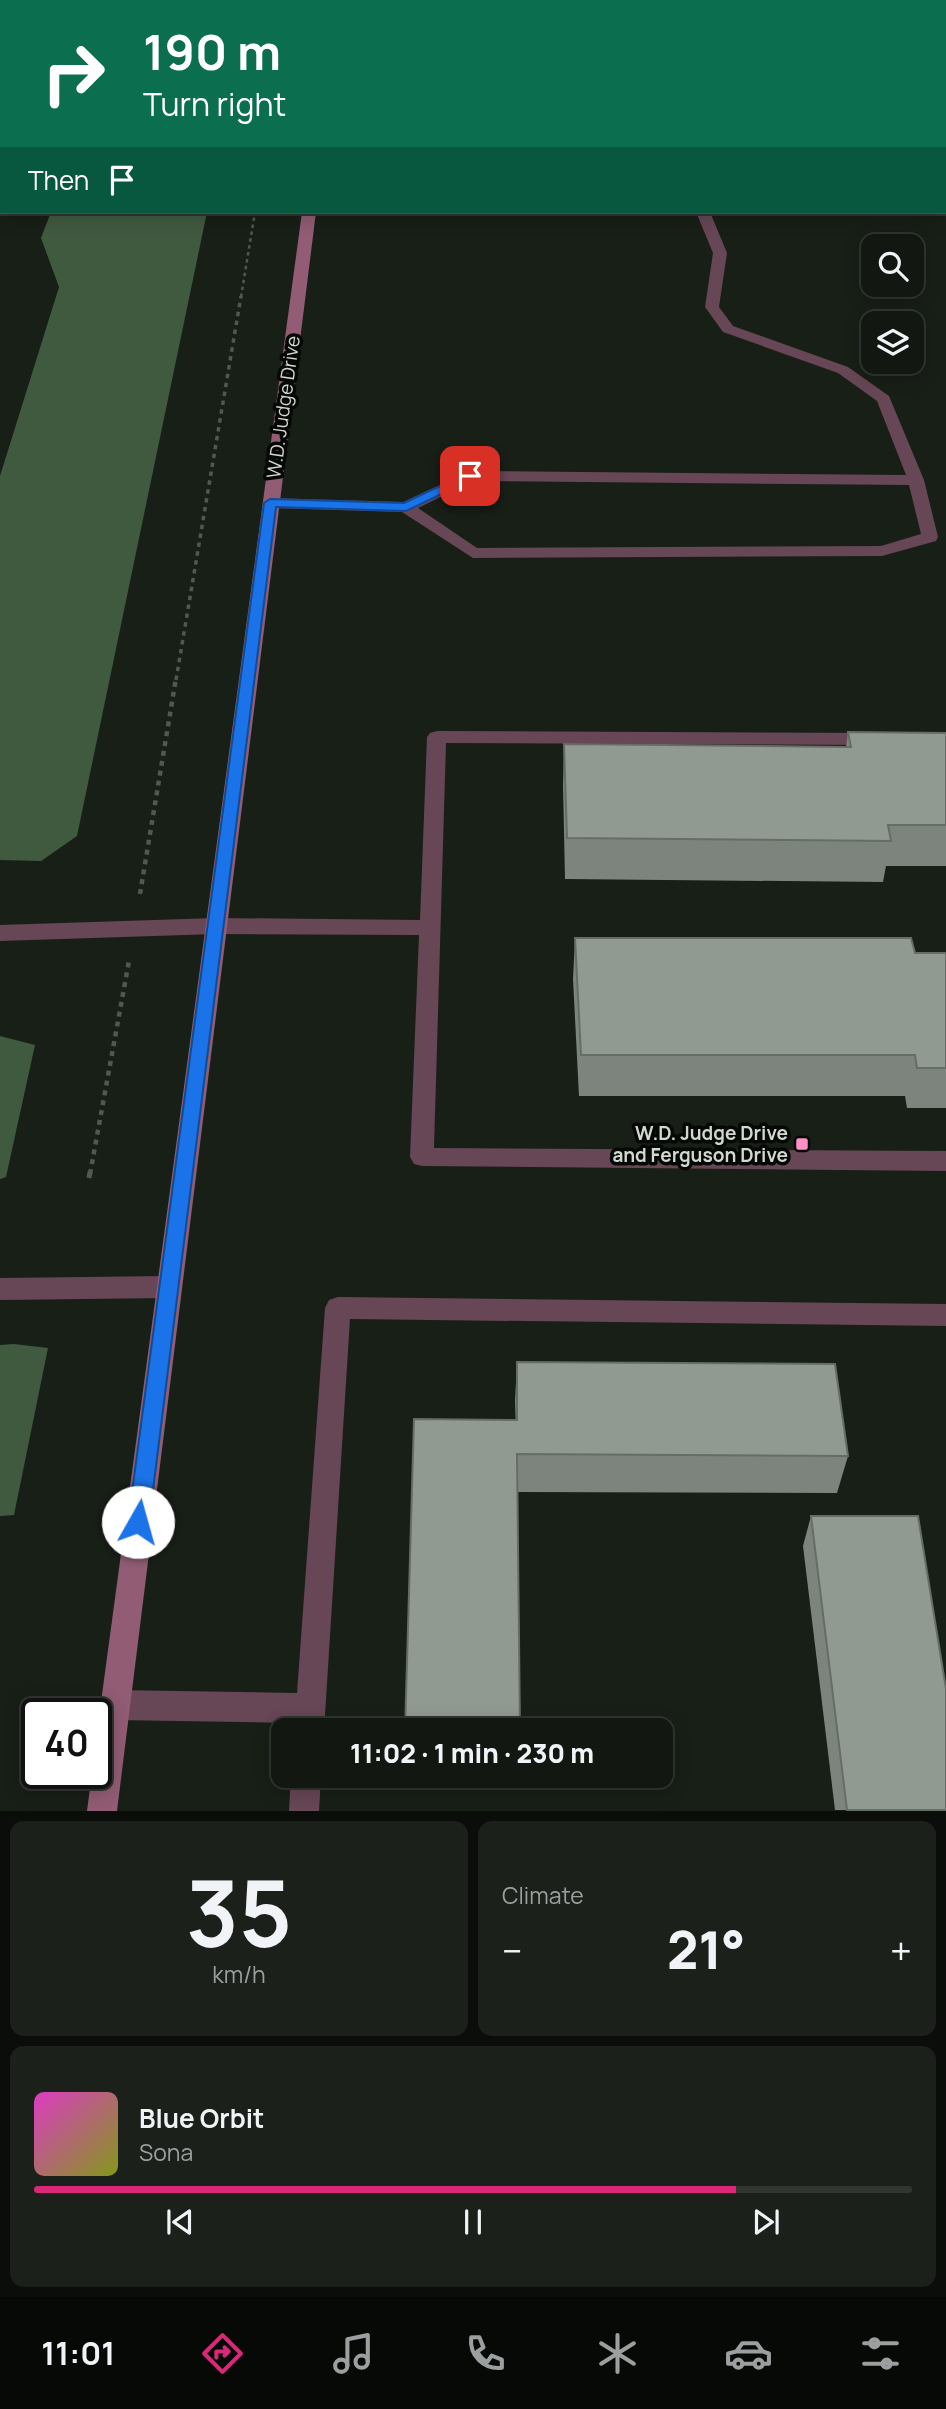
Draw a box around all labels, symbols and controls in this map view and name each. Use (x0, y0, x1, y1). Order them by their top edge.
text: 190 m (143, 18, 281, 85)
icon: right (28, 28, 119, 119)
text: Turn right (143, 82, 286, 126)
icon: arrive (103, 161, 141, 199)
text: Then (28, 162, 89, 198)
map controls (861, 234, 924, 374)
button: search (861, 234, 924, 297)
button: layers (861, 311, 924, 374)
street label: W.D. Judge Drive (260, 334, 306, 480)
pin (440, 446, 500, 506)
icon: arrive (451, 457, 489, 495)
place label: W.D. Judge Drive and Ferguson Drive (612, 1120, 788, 1168)
marker: W.D. Judge Drive and Ferguson Drive (794, 1136, 810, 1152)
position arrow (101, 1485, 175, 1559)
speed limit sign: 40 (21, 1698, 112, 1789)
text: 11:02 · 1 min · 230 m (350, 1735, 594, 1771)
text: 35 (186, 1850, 292, 1974)
text: Climate (502, 1879, 584, 1911)
text: 21° (667, 1914, 746, 1985)
text: − (502, 1924, 523, 1976)
text: + (890, 1924, 912, 1976)
text: km/h (212, 1958, 266, 1990)
text: Blue Orbit (139, 2100, 264, 2136)
text: Sona (139, 2136, 193, 2168)
icon: previous (161, 2203, 199, 2241)
icon: pause (454, 2203, 492, 2241)
icon: next (747, 2203, 785, 2241)
icon: directions (198, 2329, 247, 2378)
icon: music (329, 2329, 378, 2378)
icon: phone (461, 2329, 510, 2378)
icon: climate (593, 2329, 642, 2378)
icon: car (724, 2329, 773, 2378)
icon: filters (856, 2329, 905, 2378)
text: 11:01 (41, 2331, 115, 2375)

